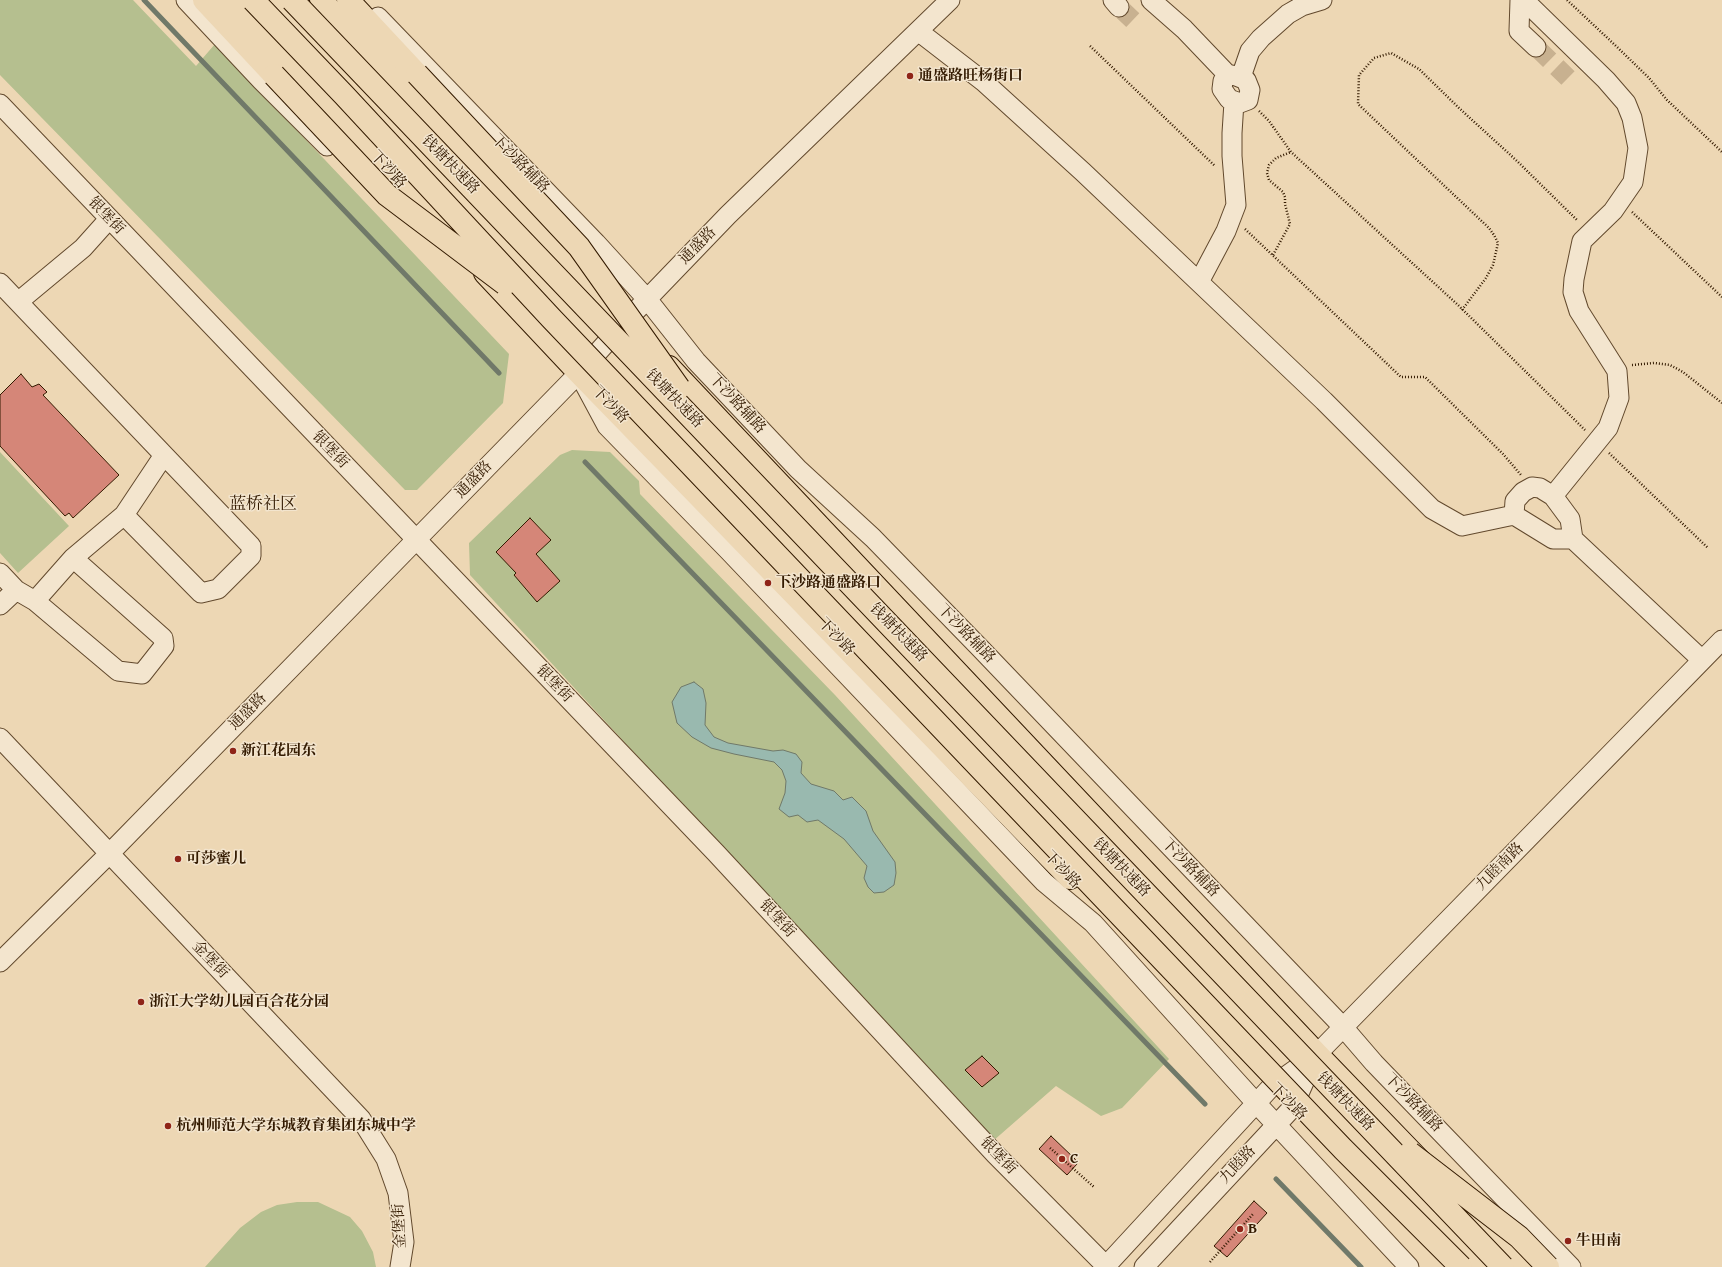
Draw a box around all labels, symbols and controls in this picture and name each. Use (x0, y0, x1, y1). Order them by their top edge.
place label: 通盛路旺杨街口 (918, 67, 1023, 85)
marker: 通盛路旺杨街口 (905, 71, 915, 81)
street label: 下沙路辅路 (487, 131, 553, 197)
street label: 钱塘快速路 (417, 132, 483, 198)
street label: 下沙路 (366, 147, 410, 193)
street label: 银堡街 (84, 194, 128, 238)
street label: 通盛路 (676, 224, 720, 268)
street label: 钱塘快速路 (641, 366, 707, 432)
street label: 下沙路辅路 (705, 370, 769, 438)
street label: 下沙路 (588, 383, 632, 427)
street label: 银堡街 (308, 428, 352, 472)
street label: 通盛路 (452, 458, 496, 502)
district label: 蓝桥社区 (229, 495, 297, 515)
place label: 下沙路通盛路口 (776, 574, 881, 592)
marker: 下沙路通盛路口 (763, 578, 773, 588)
street label: 钱塘快速路 (865, 600, 931, 666)
street label: 下沙路辅路 (933, 601, 999, 667)
street label: 下沙路 (814, 615, 858, 659)
street label: 银堡街 (532, 662, 576, 706)
street label: 通盛路 (226, 690, 270, 734)
place label: 新江花园东 (241, 742, 316, 760)
marker: 新江花园东 (228, 746, 238, 756)
street label: 钱塘快速路 (1088, 835, 1154, 901)
street label: 下沙路辅路 (1157, 835, 1223, 901)
street label: 九睦南路 (1472, 839, 1528, 895)
street label: 下沙路 (1040, 848, 1084, 892)
place label: 可莎蜜儿 (186, 850, 246, 868)
marker: 可莎蜜儿 (173, 854, 183, 864)
street label: 银堡街 (755, 896, 799, 942)
street label: 金堡街 (188, 938, 232, 982)
place label: 浙江大学幼儿园百合花分园 (149, 993, 329, 1011)
marker: 浙江大学幼儿园百合花分园 (136, 997, 146, 1007)
street label: 钱塘快速路 (1312, 1069, 1378, 1135)
street label: 下沙路辅路 (1380, 1070, 1446, 1136)
street label: 下沙路 (1266, 1080, 1310, 1124)
place label: 杭州师范大学东城教育集团东城中学 (176, 1117, 416, 1135)
marker: 杭州师范大学东城教育集团东城中学 (163, 1121, 173, 1131)
street label: 银堡街 (976, 1134, 1020, 1178)
street label: 九睦路 (1216, 1142, 1260, 1188)
place label: C (1070, 1150, 1078, 1168)
marker: C (1057, 1154, 1067, 1164)
street label: 金堡街 (390, 1203, 410, 1249)
place label: B (1248, 1220, 1257, 1238)
marker: B (1235, 1224, 1245, 1234)
place label: 牛田南 (1576, 1232, 1621, 1250)
marker: 牛田南 (1563, 1236, 1573, 1246)

